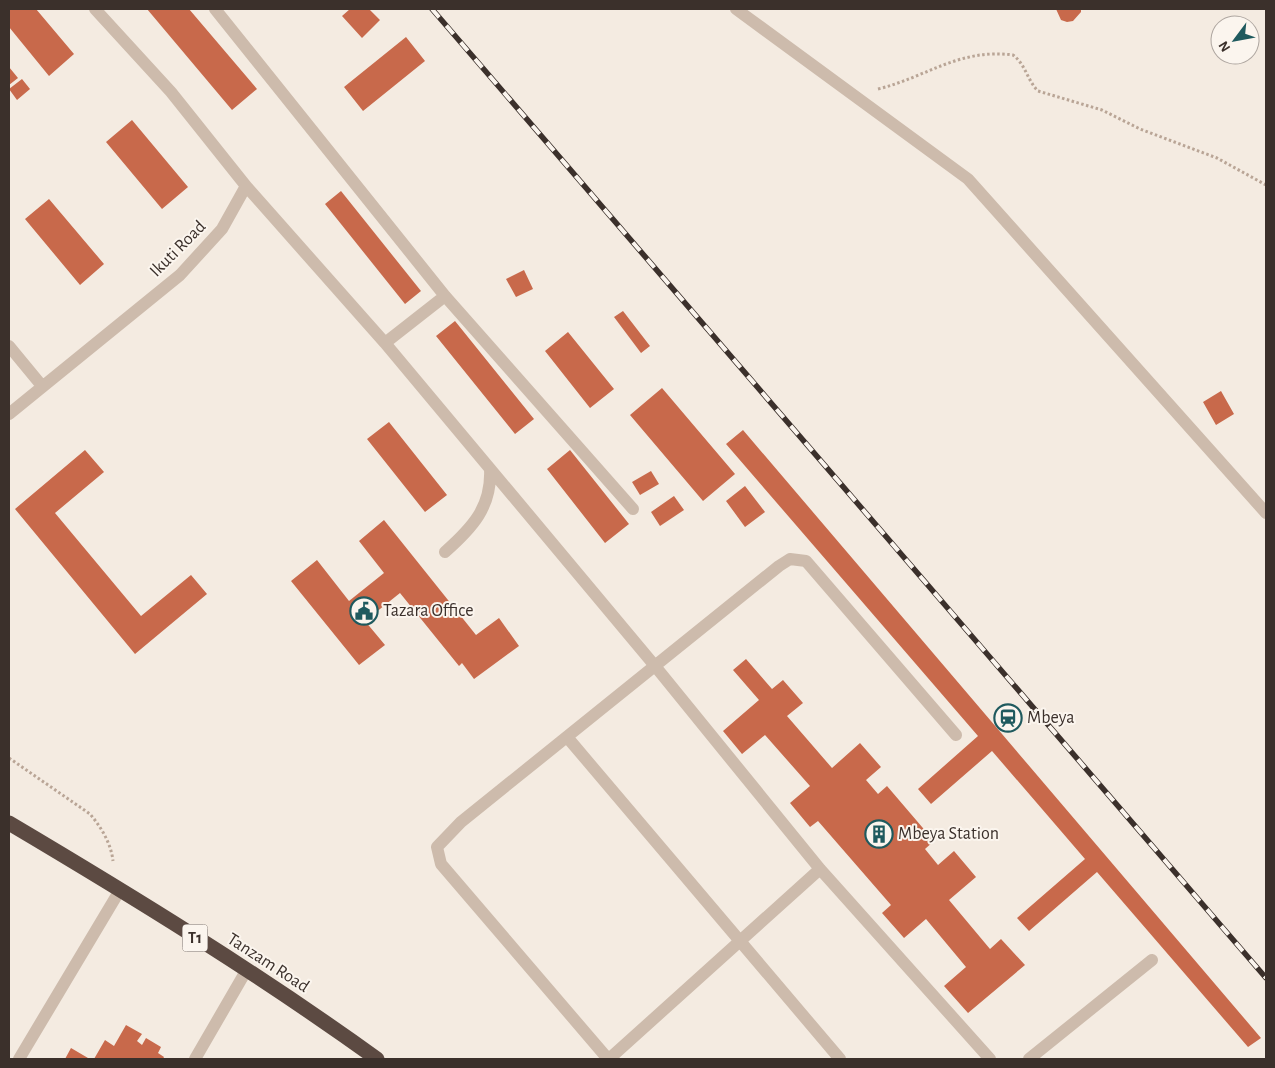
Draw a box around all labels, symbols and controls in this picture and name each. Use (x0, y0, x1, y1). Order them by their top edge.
north arrow (1210, 15, 1260, 65)
text: N (1216, 39, 1233, 54)
street label: Ikuti Road (147, 218, 209, 280)
public building icon: Tazara Office (349, 596, 379, 626)
place label: Tazara Office (383, 602, 474, 620)
station icon: Mbeya (993, 703, 1023, 733)
place label: Mbeya (1027, 709, 1074, 727)
building icon: Mbeya Station (864, 819, 894, 849)
place label: Mbeya Station (898, 825, 999, 843)
road number: T1 (182, 924, 208, 951)
street label: Tanzam Road (224, 930, 312, 996)

